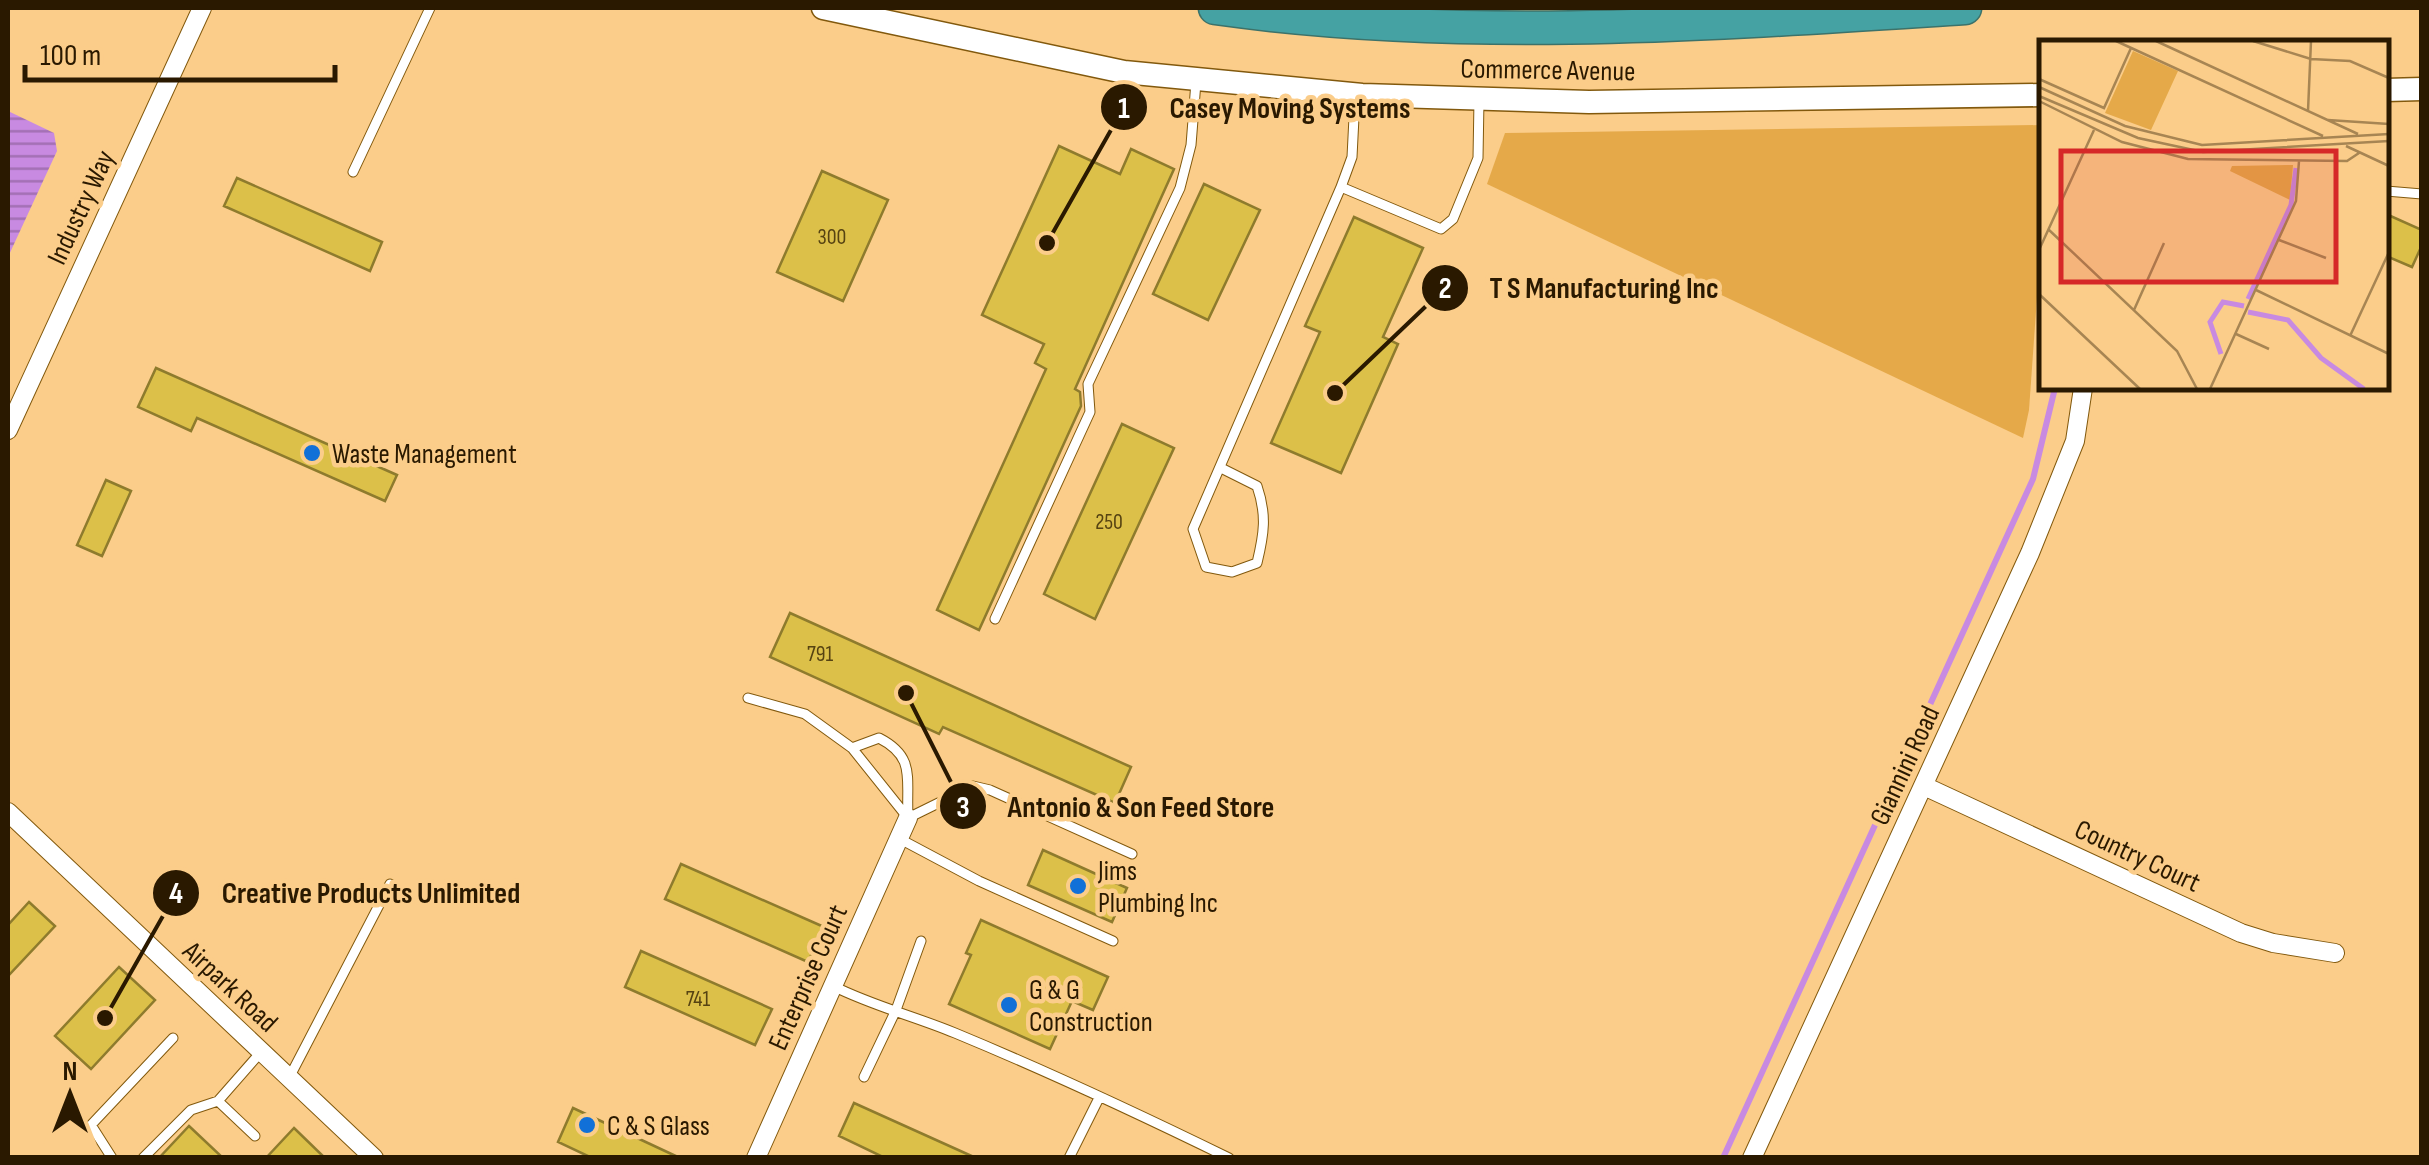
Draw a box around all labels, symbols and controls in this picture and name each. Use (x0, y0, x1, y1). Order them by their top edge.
scale bar (25, 20, 335, 82)
text: 100 m (40, 38, 101, 74)
inset map (2039, 40, 2389, 390)
street label: Commerce Avenue (1460, 52, 1636, 89)
callout: Casey Moving Systems (1099, 77, 1430, 137)
text: 1 (1118, 91, 1130, 127)
text: Casey Moving Systems (1169, 91, 1411, 127)
street label: Industry Way (41, 145, 122, 270)
house number: 300 (818, 224, 846, 251)
callout: T S Manufacturing Inc (1420, 258, 1739, 318)
text: 2 (1438, 271, 1452, 307)
text: T S Manufacturing Inc (1489, 271, 1719, 307)
place label: Waste Management (332, 438, 517, 471)
marker: Waste Management (301, 442, 323, 464)
house number: 250 (1095, 509, 1123, 536)
house number: 791 (807, 641, 833, 668)
street label: Giannini Road (1863, 701, 1947, 830)
callout: Antonio & Son Feed Store (938, 776, 1294, 836)
text: 3 (956, 790, 970, 826)
text: Antonio & Son Feed Store (1007, 790, 1274, 826)
street label: Country Court (2069, 813, 2205, 900)
place label: Jims Plumbing Inc (1097, 855, 1218, 920)
callout: Creative Products Unlimited (151, 863, 540, 923)
marker: Jims Plumbing Inc (1067, 875, 1089, 897)
text: 4 (169, 876, 183, 912)
text: Creative Products Unlimited (222, 876, 520, 912)
street label: Enterprise Court (762, 900, 855, 1055)
street label: Airpark Road (175, 934, 284, 1039)
place label: G & G Construction (1029, 974, 1153, 1039)
house number: 741 (686, 986, 711, 1013)
marker: G & G Construction (998, 994, 1020, 1016)
north arrow (20, 1045, 120, 1145)
text: N (63, 1055, 77, 1088)
place label: C & S Glass (607, 1110, 710, 1143)
marker: C & S Glass (576, 1114, 598, 1136)

